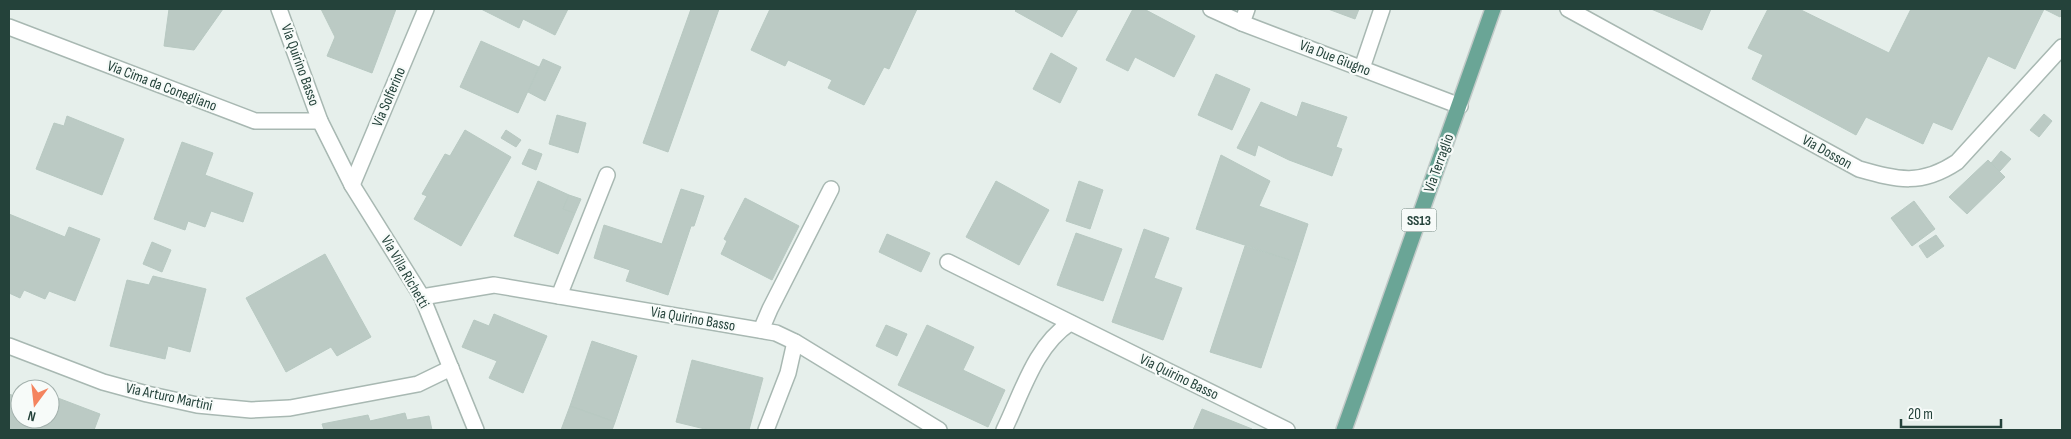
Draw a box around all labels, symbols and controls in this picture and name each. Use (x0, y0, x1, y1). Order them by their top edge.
street label: Via Quirino Basso (276, 22, 324, 108)
street label: Via Due Giugno (1297, 36, 1373, 80)
street label: Via Cima da Conegliano (104, 56, 220, 116)
street label: Via Solferino (368, 64, 410, 130)
street label: Via Dosson (1799, 130, 1855, 174)
street label: Via Terraglio (1420, 131, 1458, 195)
road number: SS13 (1402, 208, 1436, 232)
street label: Via Villa Richetti (377, 232, 434, 312)
street label: Via Quirino Basso (649, 302, 737, 336)
street label: Via Quirino Basso (1136, 350, 1222, 404)
north arrow (10, 379, 60, 429)
street label: Via Arturo Martini (124, 379, 214, 416)
scale bar (1901, 396, 2001, 428)
text: 20 m (1908, 405, 1933, 424)
text: N (26, 407, 38, 425)

